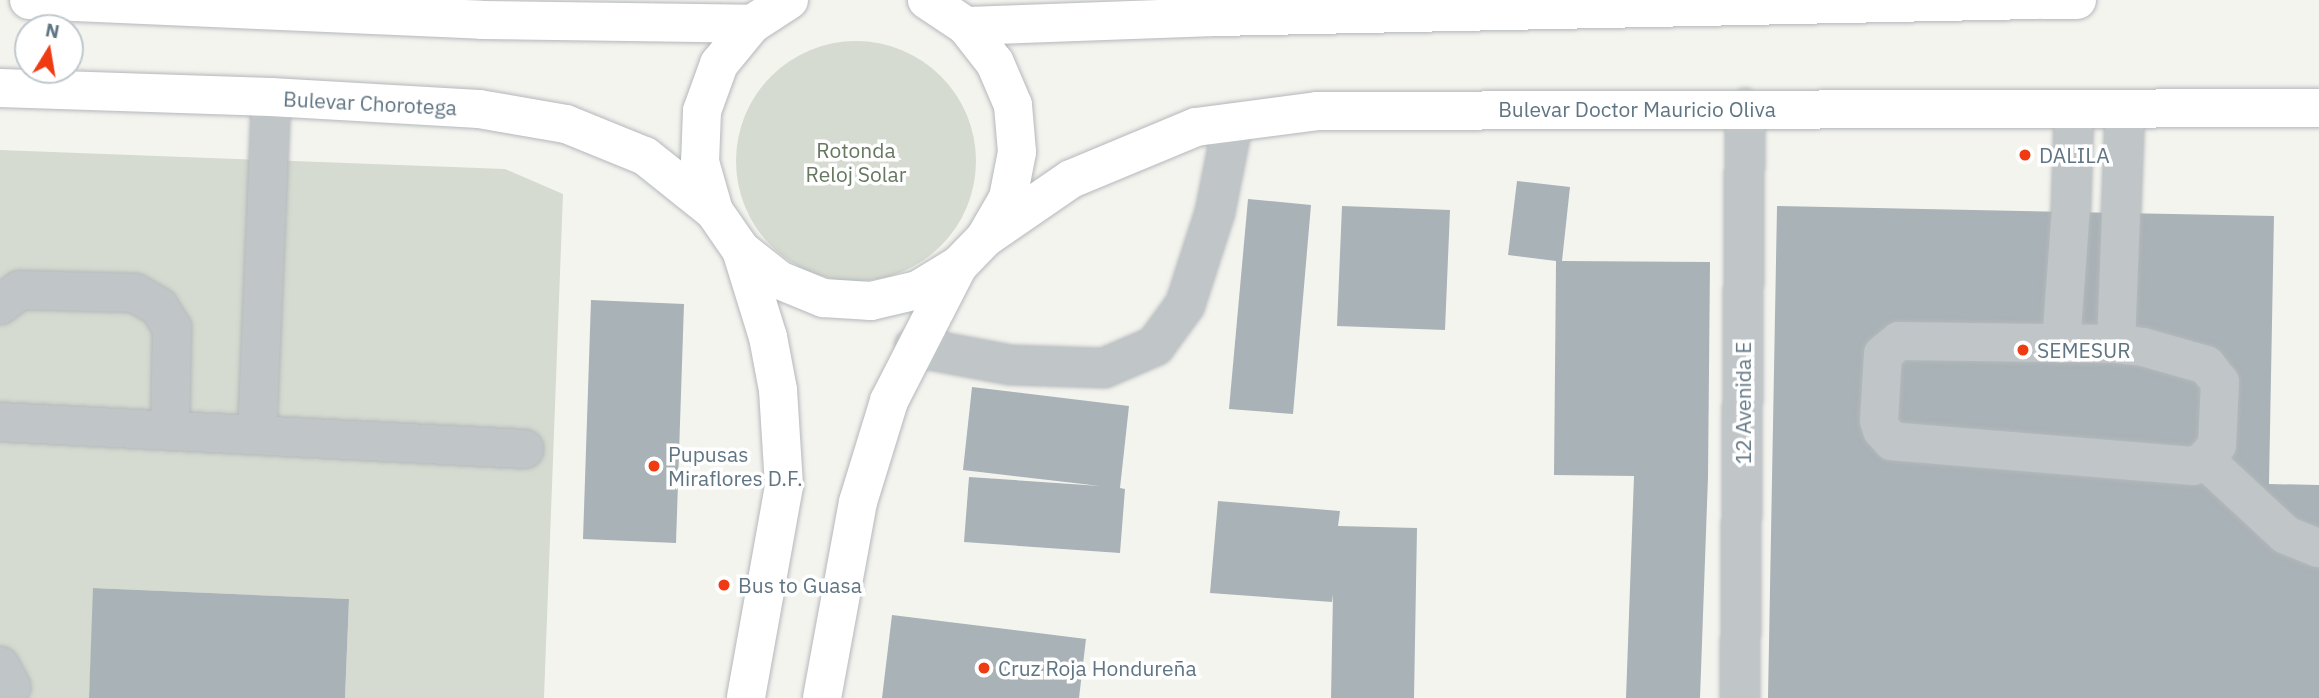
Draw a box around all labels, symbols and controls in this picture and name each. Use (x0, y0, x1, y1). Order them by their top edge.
north arrow (14, 14, 84, 84)
text: N (44, 17, 62, 43)
street label: Bulevar Chorotega (283, 86, 457, 120)
street label: Bulevar Doctor Mauricio Oliva (1498, 96, 1776, 122)
park label: Rotonda Reloj Solar (806, 137, 906, 187)
place label: DALILA (2039, 142, 2110, 168)
marker: DALILA (2017, 147, 2033, 163)
place label: SEMESUR (2037, 337, 2131, 363)
street label: 12 Avenida E (1730, 342, 1756, 464)
marker: SEMESUR (2015, 342, 2031, 358)
place label: Pupusas Miraflores D.F. (668, 441, 803, 491)
marker: Pupusas Miraflores D.F. (646, 458, 662, 474)
place label: Bus to Guasa (738, 572, 862, 598)
marker: Bus to Guasa (716, 577, 732, 593)
place label: Cruz Roja Hondureña (998, 655, 1197, 681)
marker: Cruz Roja Hondureña (976, 660, 992, 676)

